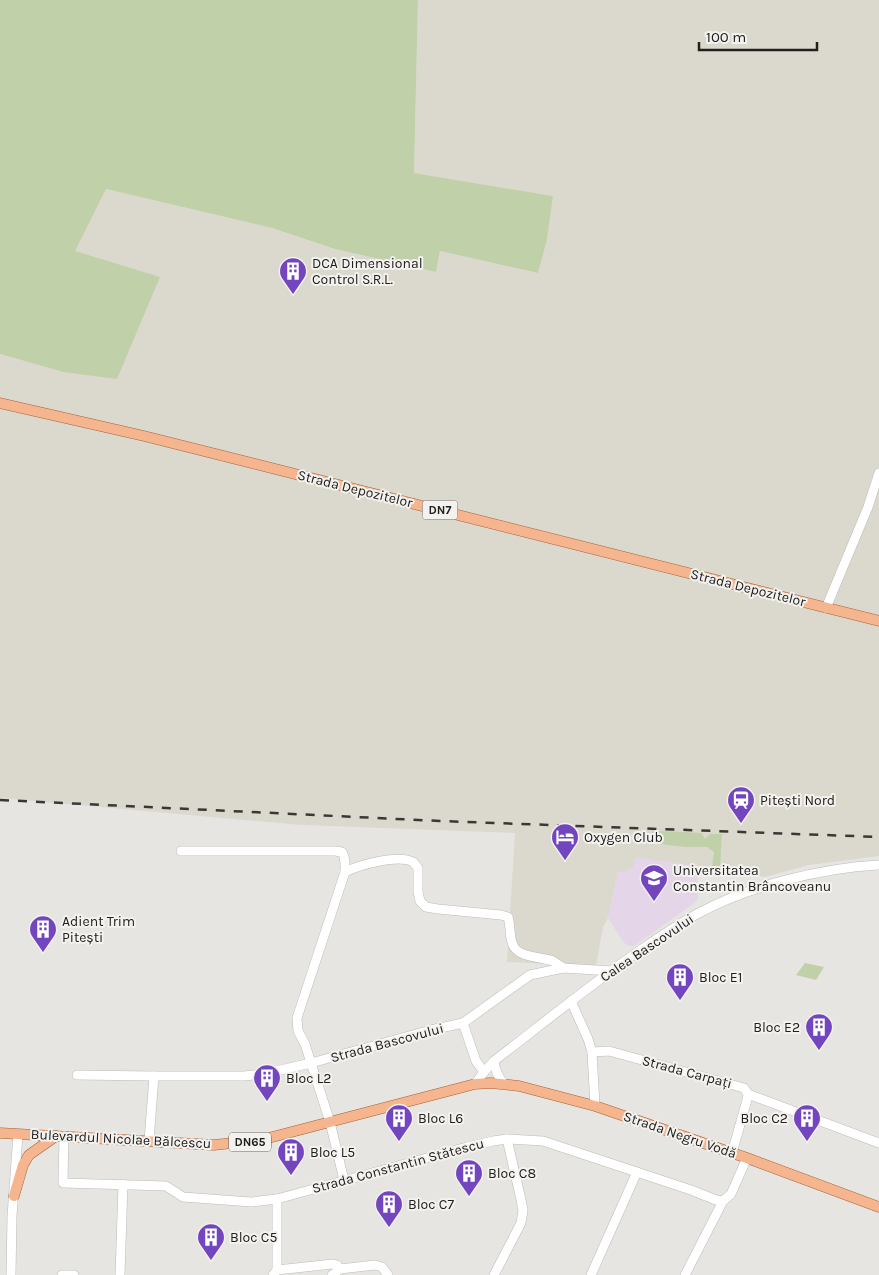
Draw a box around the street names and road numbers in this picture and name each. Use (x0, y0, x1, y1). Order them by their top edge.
street label: Strada Depozitelor (296, 466, 415, 512)
road number: DN7 (422, 500, 458, 520)
street label: Strada Depozitelor (689, 565, 808, 611)
street label: Calea Bascovului (597, 910, 697, 986)
street label: Strada Bascovului (329, 1020, 445, 1066)
street label: Strada Carpați (640, 1052, 734, 1092)
street label: Strada Negru Vodă (621, 1108, 739, 1162)
street label: Bulevardul Nicolae Bălcescu (30, 1126, 212, 1152)
road number: DN65 (229, 1132, 271, 1152)
street label: Strada Constantin Stătescu (310, 1135, 486, 1197)

